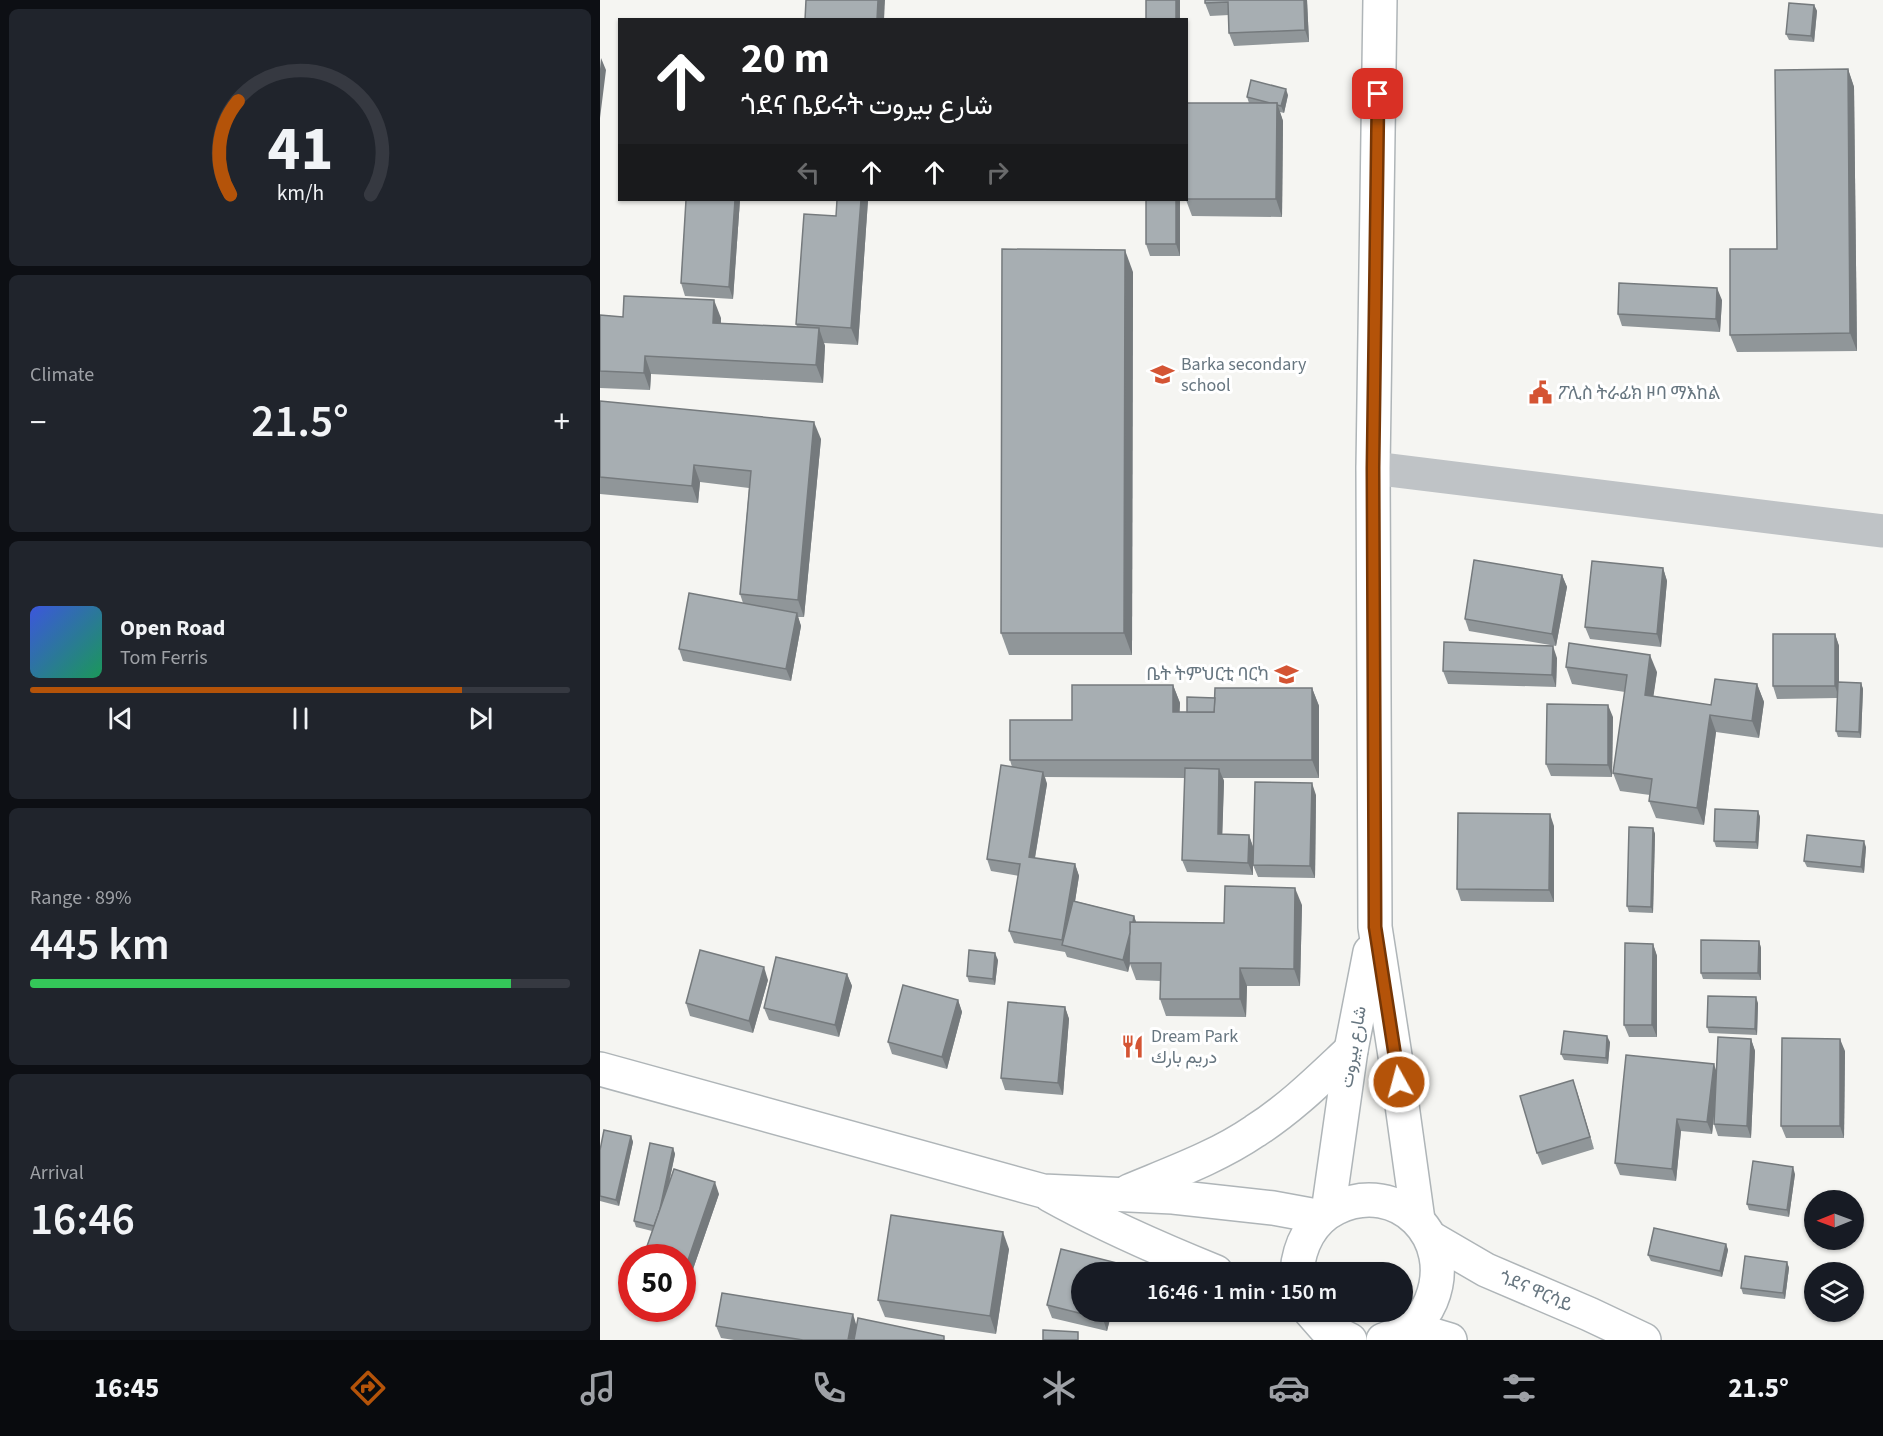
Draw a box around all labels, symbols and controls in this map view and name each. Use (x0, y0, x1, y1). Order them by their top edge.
text: 20 m (741, 29, 830, 89)
icon: ahead (642, 42, 720, 120)
pin (1352, 68, 1403, 119)
icon: arrive (1361, 77, 1394, 110)
text: ጎደና ቤይሩት شارع بيروت (741, 86, 993, 125)
text: 41 (267, 105, 333, 194)
icon: left (792, 156, 825, 189)
icon: ahead (855, 156, 888, 189)
icon: ahead (918, 156, 951, 189)
icon: right (981, 156, 1014, 189)
text: km/h (276, 178, 324, 209)
place label: Barka secondary school (1181, 352, 1307, 398)
text: Climate (30, 361, 94, 389)
school or university icon: Barka secondary school (1150, 361, 1176, 387)
public building icon: ፖሊስ ትራፊክ ዞባ ማእከል (1527, 380, 1553, 406)
place label: ፖሊስ ትራፊክ ዞባ ማእከል (1558, 381, 1720, 406)
text: 21.5° (251, 390, 349, 454)
text: − (30, 399, 46, 446)
text: + (554, 399, 570, 446)
text: Open Road (120, 612, 225, 644)
text: Tom Ferris (120, 644, 208, 672)
school or university icon: ቤት ትምህርቲ ባርካ (1274, 661, 1300, 687)
place label: ቤት ትምህርቲ ባርካ (1146, 662, 1269, 687)
icon: previous (104, 702, 137, 735)
icon: pause (284, 702, 317, 735)
icon: next (464, 702, 497, 735)
text: Range · 89% (30, 884, 131, 912)
text: 445 km (30, 913, 170, 977)
street label: شارع بيروت (1334, 1004, 1373, 1090)
place label: Dream Park دريم بارك (1151, 1024, 1238, 1070)
restaurant icon: Dream Park دريم بارك (1120, 1033, 1146, 1059)
position arrow (1367, 1050, 1431, 1114)
text: Arrival (30, 1159, 84, 1187)
text: 16:46 (30, 1188, 135, 1252)
north arrow (1804, 1190, 1864, 1250)
map controls (1804, 1190, 1864, 1322)
speed limit sign: 50 (618, 1244, 696, 1322)
button: layers (1804, 1262, 1864, 1322)
street label: ጎደና ዋርሳይ (1495, 1265, 1576, 1318)
text: 16:46 · 1 min · 150 m (1147, 1276, 1337, 1308)
icon: directions (347, 1367, 389, 1409)
icon: music (577, 1367, 619, 1409)
icon: phone (808, 1367, 850, 1409)
icon: climate (1038, 1367, 1080, 1409)
icon: car (1268, 1367, 1310, 1409)
icon: filters (1498, 1367, 1540, 1409)
text: 16:45 (94, 1369, 159, 1408)
text: 21.5° (1728, 1369, 1789, 1408)

